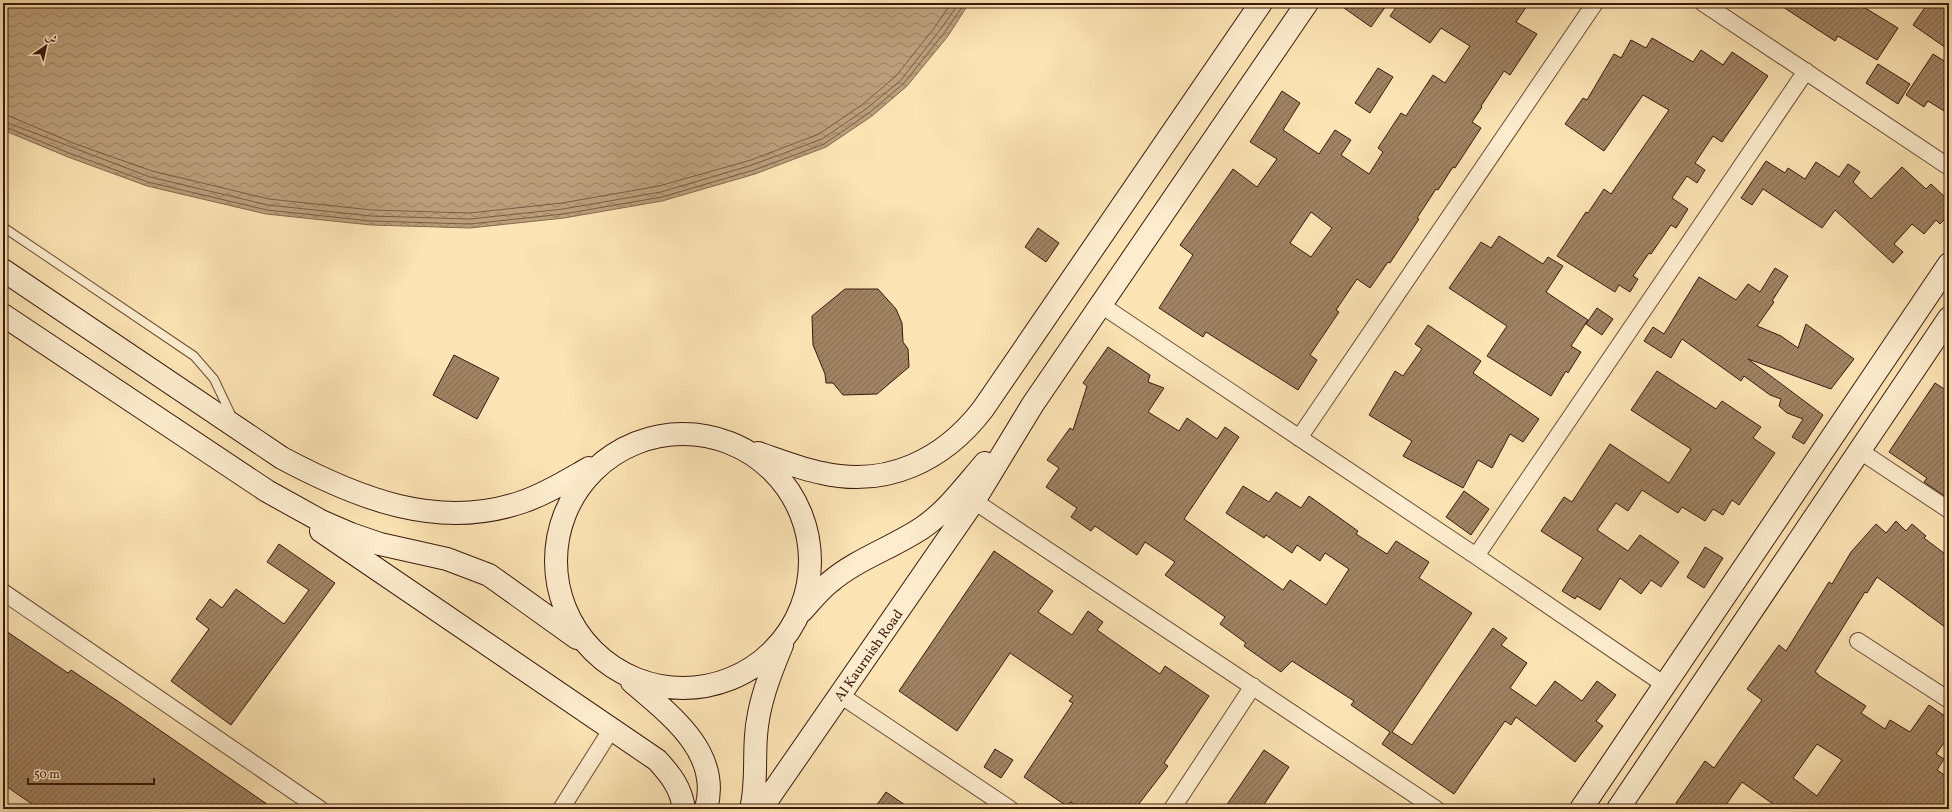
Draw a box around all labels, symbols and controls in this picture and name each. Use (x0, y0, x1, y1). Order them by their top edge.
north arrow (26, 26, 66, 66)
text: ش (42, 30, 60, 48)
street label: Al Kaurnish Road (830, 606, 908, 706)
scale bar (28, 760, 154, 786)
text: 50 m (34, 767, 60, 783)

